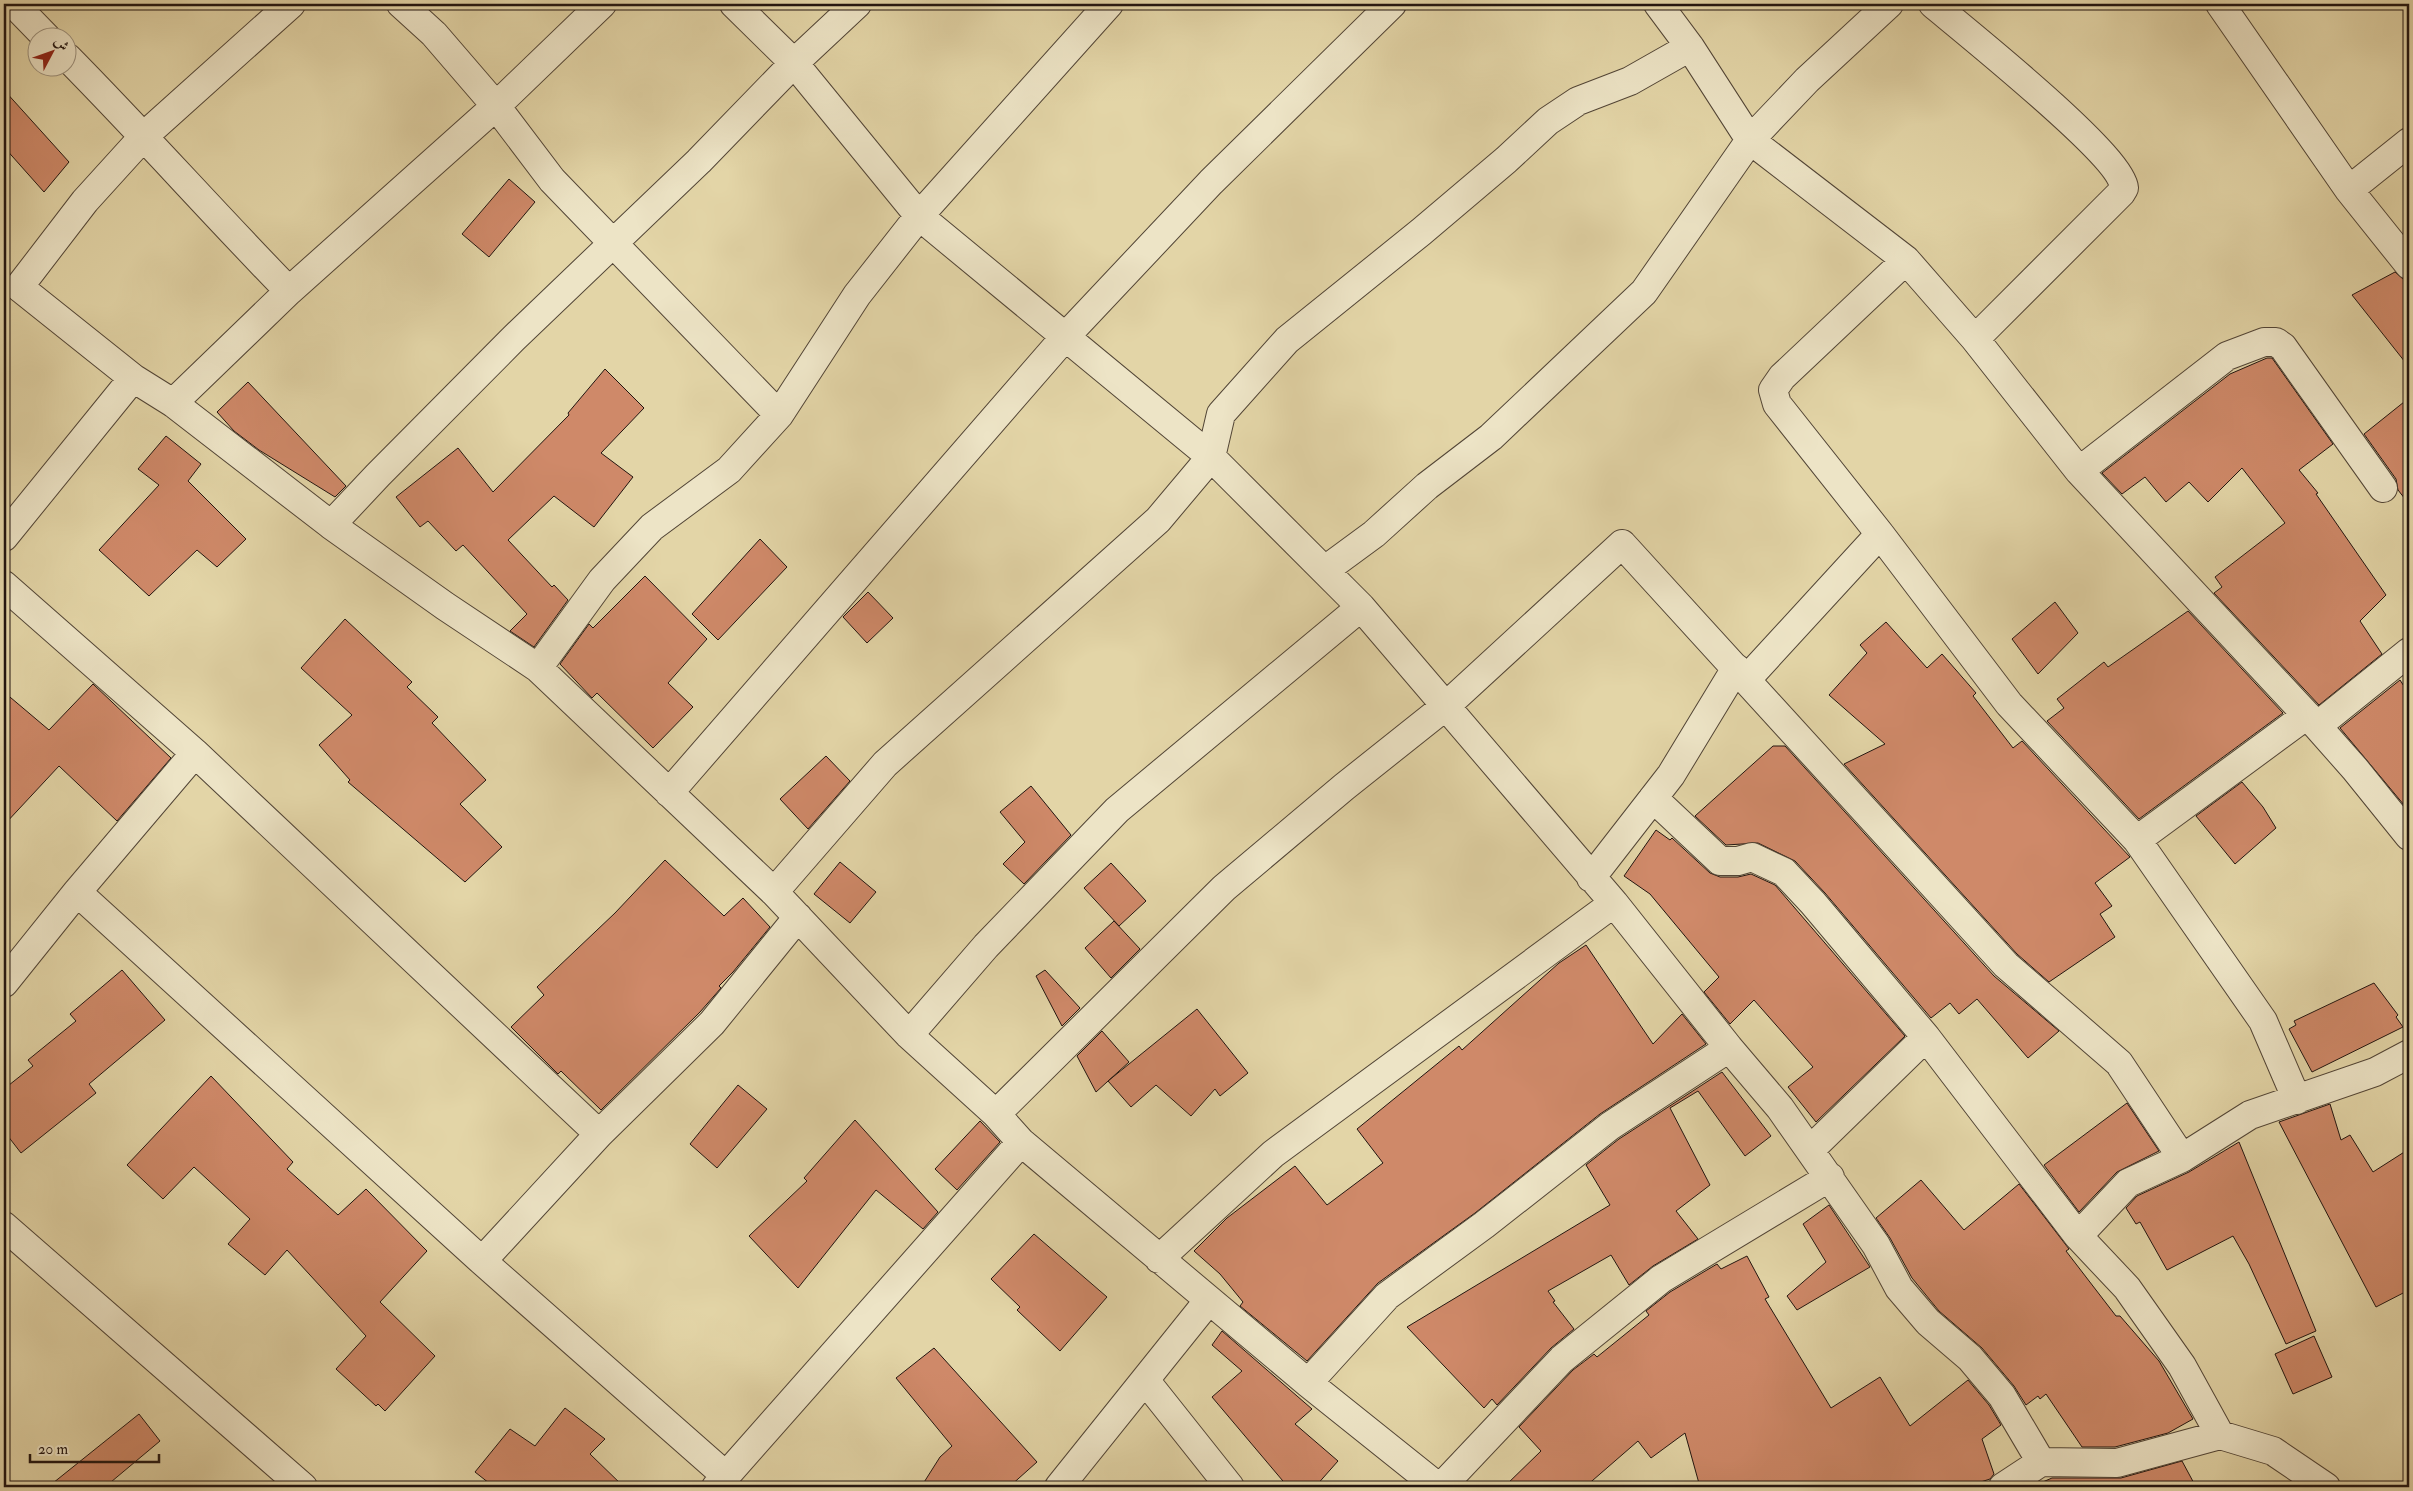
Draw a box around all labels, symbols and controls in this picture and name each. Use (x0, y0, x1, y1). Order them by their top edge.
north arrow (28, 28, 78, 78)
text: ش (50, 33, 72, 55)
scale bar (30, 1431, 159, 1463)
text: 20 m (38, 1440, 68, 1459)

